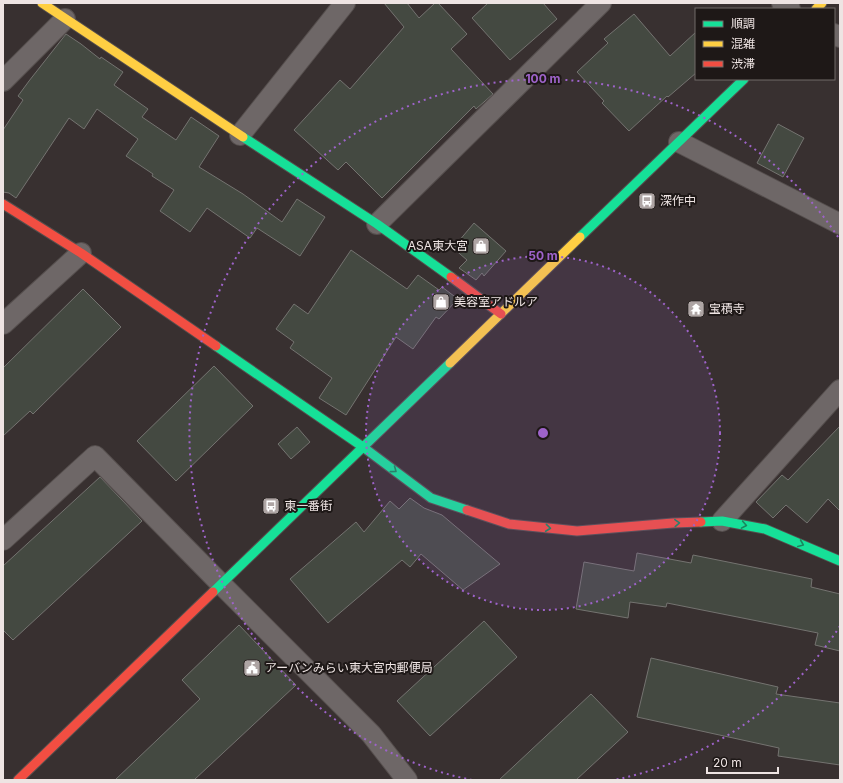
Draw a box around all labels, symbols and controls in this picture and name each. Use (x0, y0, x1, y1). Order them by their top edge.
legend (695, 8, 835, 80)
text: 順調 (731, 16, 755, 31)
text: 混雑 (731, 36, 755, 51)
text: 渋滞 (731, 56, 755, 71)
text: 100 m (525, 71, 561, 86)
bus stop icon: 深作中 (637, 191, 657, 211)
place label: 深作中 (660, 193, 696, 208)
shop icon: ASA東大宮 (471, 236, 491, 256)
place label: ASA東大宮 (408, 238, 468, 253)
text: 50 m (528, 248, 558, 263)
shop icon: 美容室アドルア (431, 292, 451, 312)
place label: 美容室アドルア (454, 294, 538, 309)
temple icon: 宝積寺 (686, 299, 706, 319)
place label: 宝積寺 (709, 301, 745, 316)
centre of rings (536, 426, 550, 440)
one-way arrow (389, 465, 396, 472)
bus stop icon: 東一番街 (261, 496, 281, 516)
place label: 東一番街 (284, 498, 332, 513)
one-way arrow (674, 519, 680, 528)
one-way arrow (740, 520, 747, 529)
one-way arrow (545, 523, 551, 532)
one-way arrow (797, 539, 804, 547)
public building icon: アーバンみらい東大宮内郵便局 (242, 658, 262, 678)
place label: アーバンみらい東大宮内郵便局 (265, 660, 433, 675)
scale bar (707, 749, 778, 775)
text: 20 m (713, 755, 742, 770)

